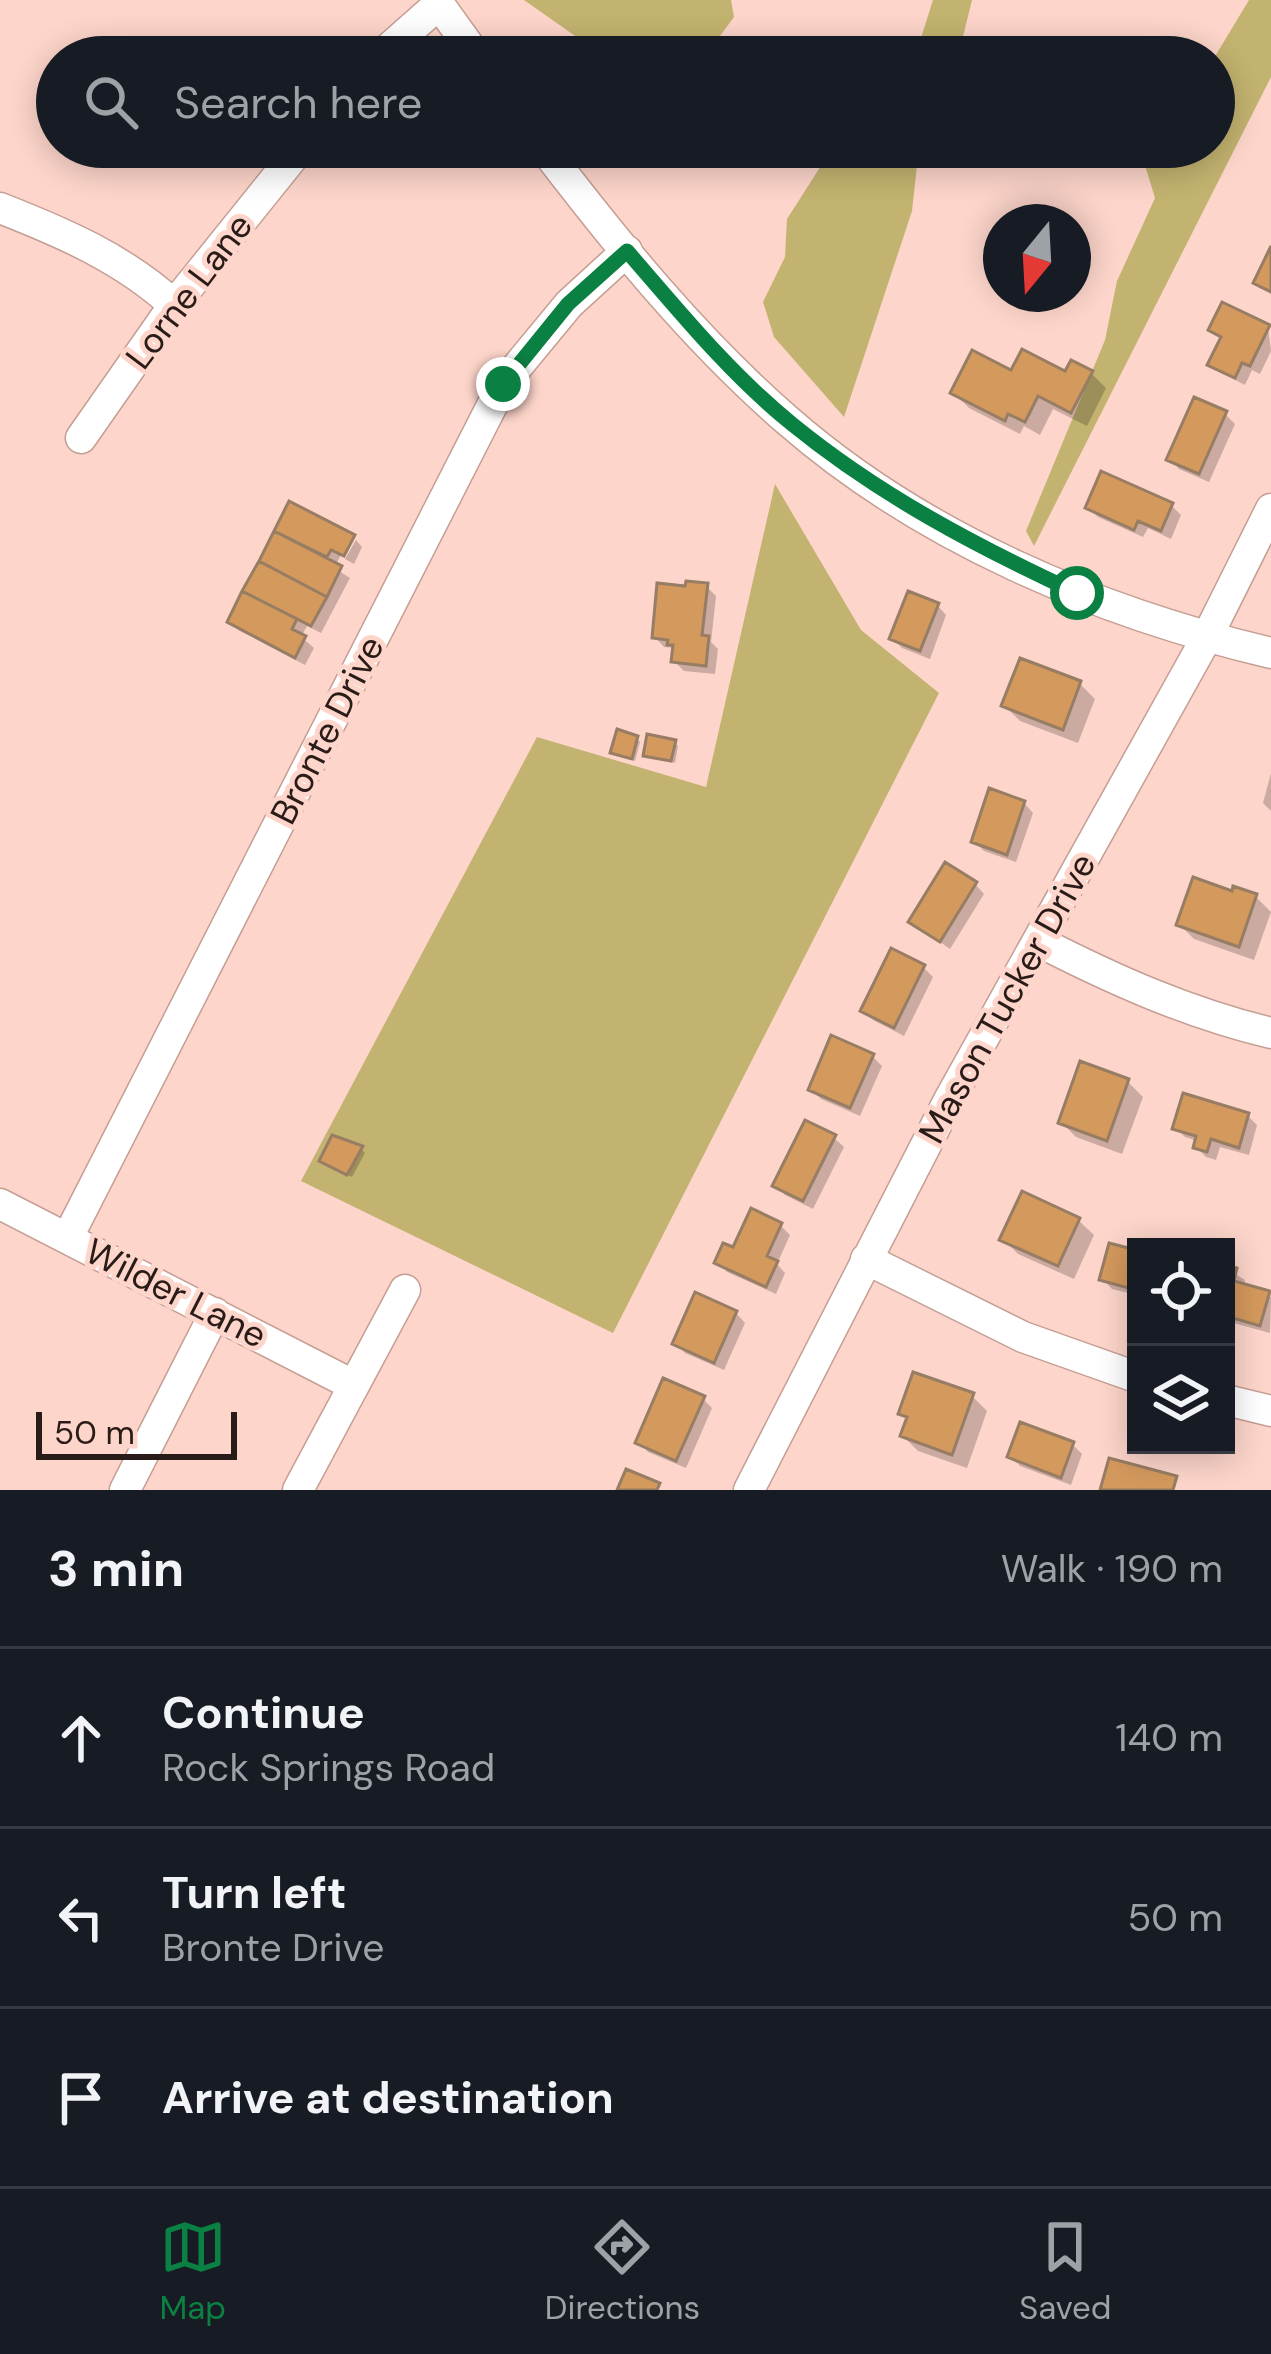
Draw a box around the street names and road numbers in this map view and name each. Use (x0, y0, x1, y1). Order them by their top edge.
street label: Lorne Lane (115, 204, 263, 378)
street label: Bronte Drive (259, 628, 395, 832)
street label: Mason Tucker Drive (908, 845, 1106, 1151)
street label: Wilder Lane (78, 1227, 274, 1359)

